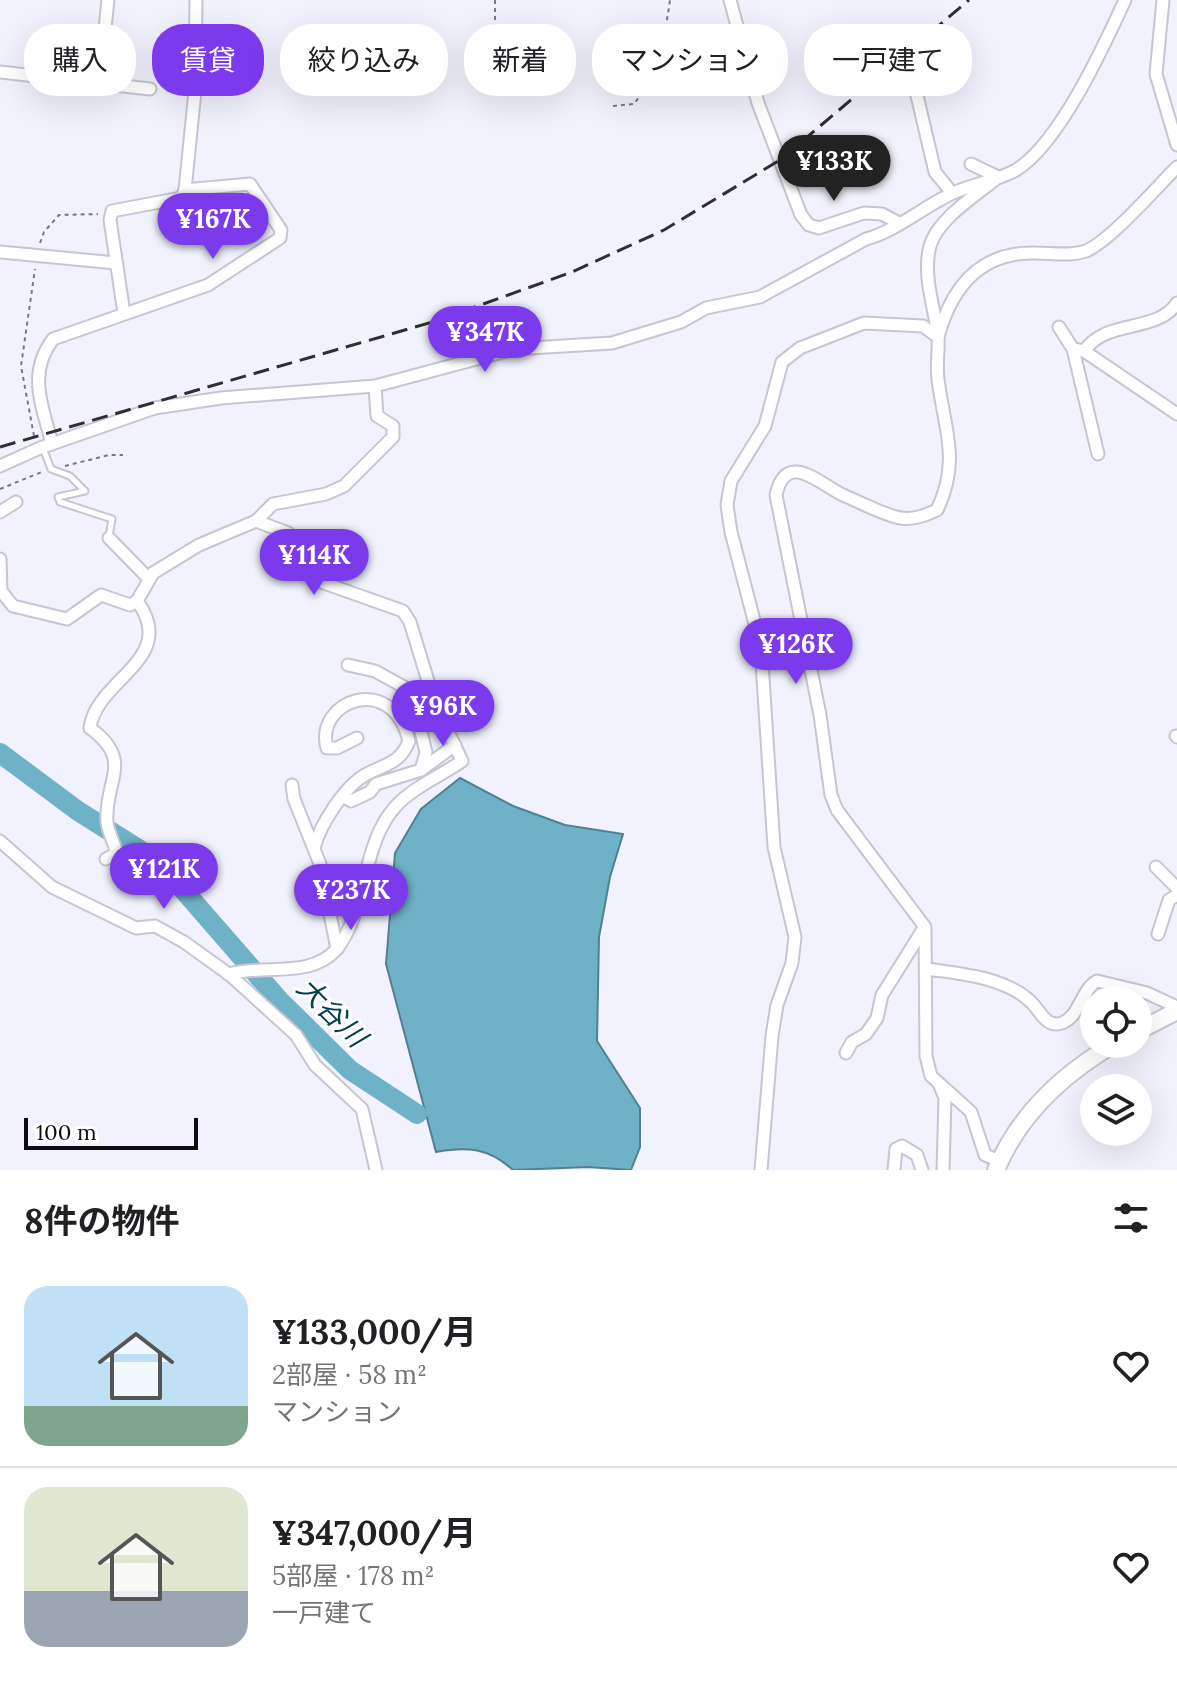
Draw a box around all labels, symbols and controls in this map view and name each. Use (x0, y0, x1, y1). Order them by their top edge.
chip: 購入 (24, 24, 136, 96)
chip: 賃貸 (152, 24, 264, 96)
chip: 絞り込み (280, 24, 448, 96)
chip: 新着 (464, 24, 576, 96)
chip: マンション (592, 24, 788, 96)
chip: 一戸建て (804, 24, 972, 96)
pin: ¥133K (778, 135, 890, 203)
text: ¥133K (796, 144, 872, 177)
pin: ¥167K (157, 193, 269, 261)
text: ¥167K (176, 202, 250, 235)
pin: ¥347K (429, 306, 541, 374)
text: ¥347K (446, 315, 524, 348)
pin: ¥114K (258, 529, 370, 597)
text: ¥114K (278, 538, 350, 571)
pin: ¥126K (740, 618, 852, 686)
text: ¥126K (758, 627, 834, 660)
pin: ¥96K (396, 680, 490, 748)
text: ¥96K (409, 689, 477, 722)
pin: ¥121K (108, 843, 220, 911)
text: ¥121K (128, 852, 200, 885)
pin: ¥237K (295, 864, 407, 932)
text: ¥237K (312, 873, 390, 906)
water label: 大谷川 (290, 970, 377, 1057)
map controls (1080, 986, 1152, 1146)
button: locate (1080, 986, 1152, 1058)
button: layers (1080, 1074, 1152, 1146)
scale bar (24, 1114, 198, 1150)
text: 100 m (36, 1118, 97, 1146)
icon: filters (1109, 1196, 1153, 1240)
text: 8件の物件 (24, 1199, 179, 1242)
text: ¥133,000/月 (272, 1310, 477, 1353)
icon: home (88, 1318, 184, 1414)
icon: heart (1109, 1344, 1153, 1388)
text: 2部屋 · 58 m² (272, 1358, 427, 1391)
text: マンション (272, 1395, 402, 1428)
text: ¥347,000/月 (272, 1511, 476, 1554)
icon: home (88, 1519, 184, 1615)
icon: heart (1109, 1545, 1153, 1589)
text: 5部屋 · 178 m² (272, 1559, 435, 1592)
text: 一戸建て (272, 1596, 376, 1629)

